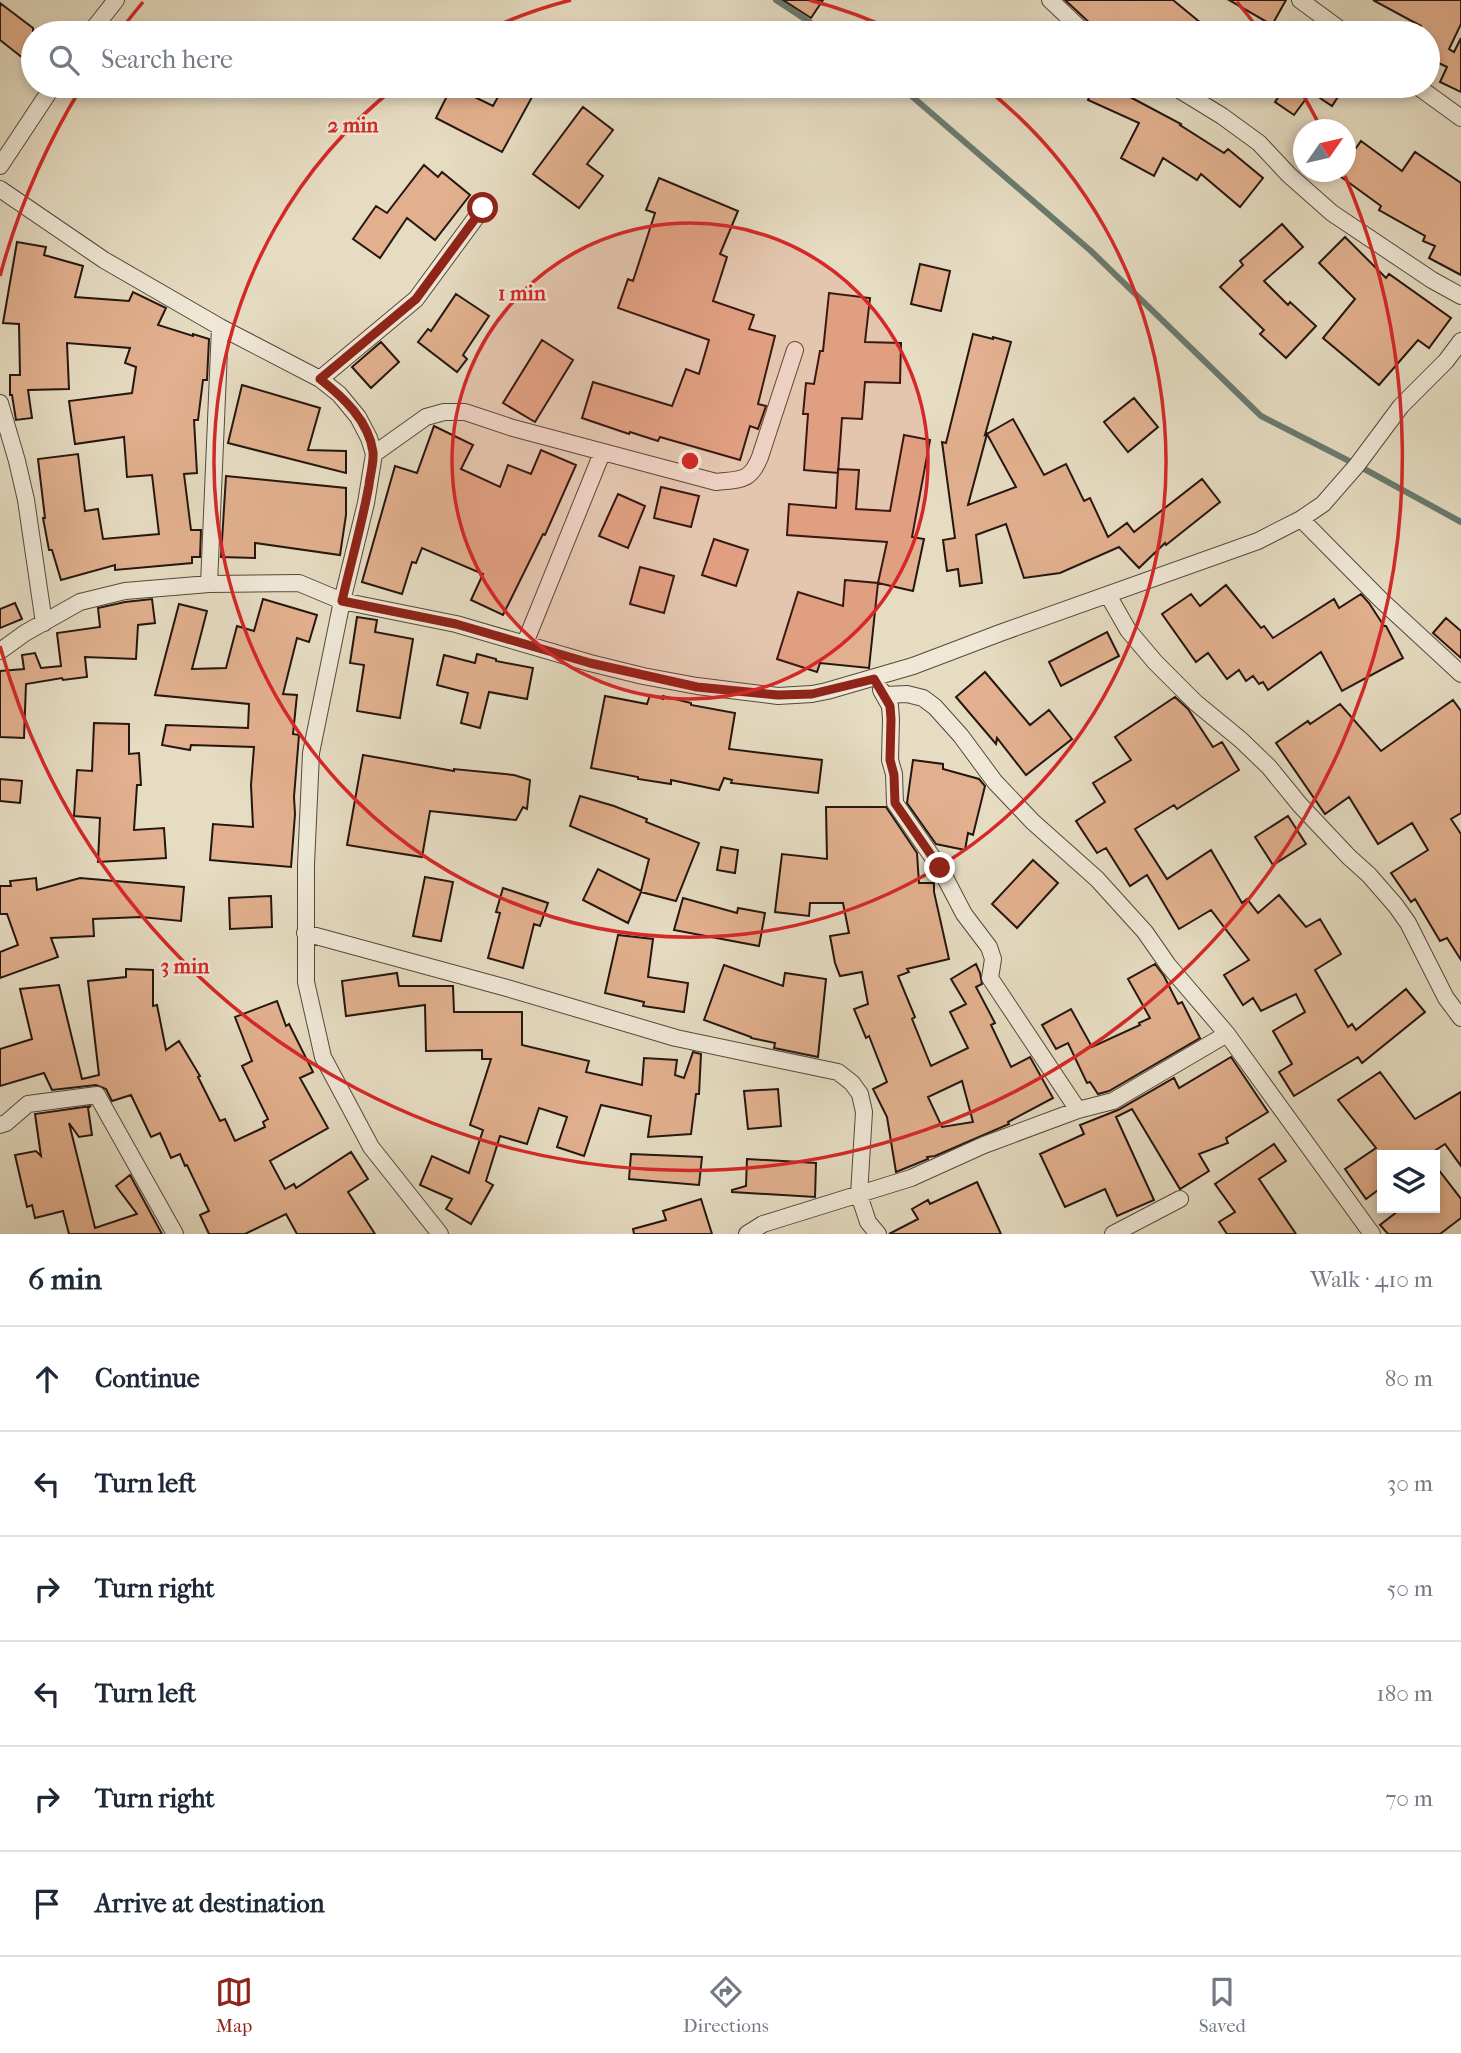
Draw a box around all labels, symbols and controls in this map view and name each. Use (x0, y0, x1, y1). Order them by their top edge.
search box (21, 21, 1440, 98)
icon: search (45, 41, 83, 79)
text: Search here (101, 44, 233, 75)
text: 2 min (327, 113, 379, 137)
north arrow (1293, 119, 1356, 182)
route start (467, 192, 498, 223)
text: 1 min (498, 281, 547, 305)
centre of rings (678, 449, 702, 473)
route end (924, 852, 955, 883)
text: 3 min (161, 954, 210, 978)
map controls (1377, 1150, 1440, 1213)
button: layers (1377, 1150, 1440, 1213)
text: 6 min (28, 1262, 102, 1297)
text: Walk · 410 m (1310, 1266, 1433, 1293)
icon: ahead (28, 1360, 66, 1398)
text: Continue (95, 1363, 200, 1394)
text: 80 m (1385, 1365, 1433, 1392)
icon: left (28, 1465, 66, 1503)
text: Turn left (95, 1468, 196, 1499)
text: 30 m (1387, 1470, 1433, 1497)
icon: right (28, 1570, 66, 1608)
text: Turn right (95, 1573, 215, 1604)
text: 50 m (1386, 1575, 1433, 1602)
icon: left (28, 1675, 66, 1713)
text: Turn left (95, 1678, 196, 1709)
text: 180 m (1376, 1680, 1433, 1707)
icon: right (28, 1780, 66, 1818)
text: Turn right (95, 1783, 215, 1814)
text: 70 m (1385, 1785, 1433, 1812)
icon: arrive (28, 1885, 66, 1923)
text: Arrive at destination (95, 1888, 325, 1919)
tab: Map (215, 1973, 253, 2037)
tab: Directions (683, 1973, 769, 2037)
tab: Saved (1199, 1973, 1246, 2037)

